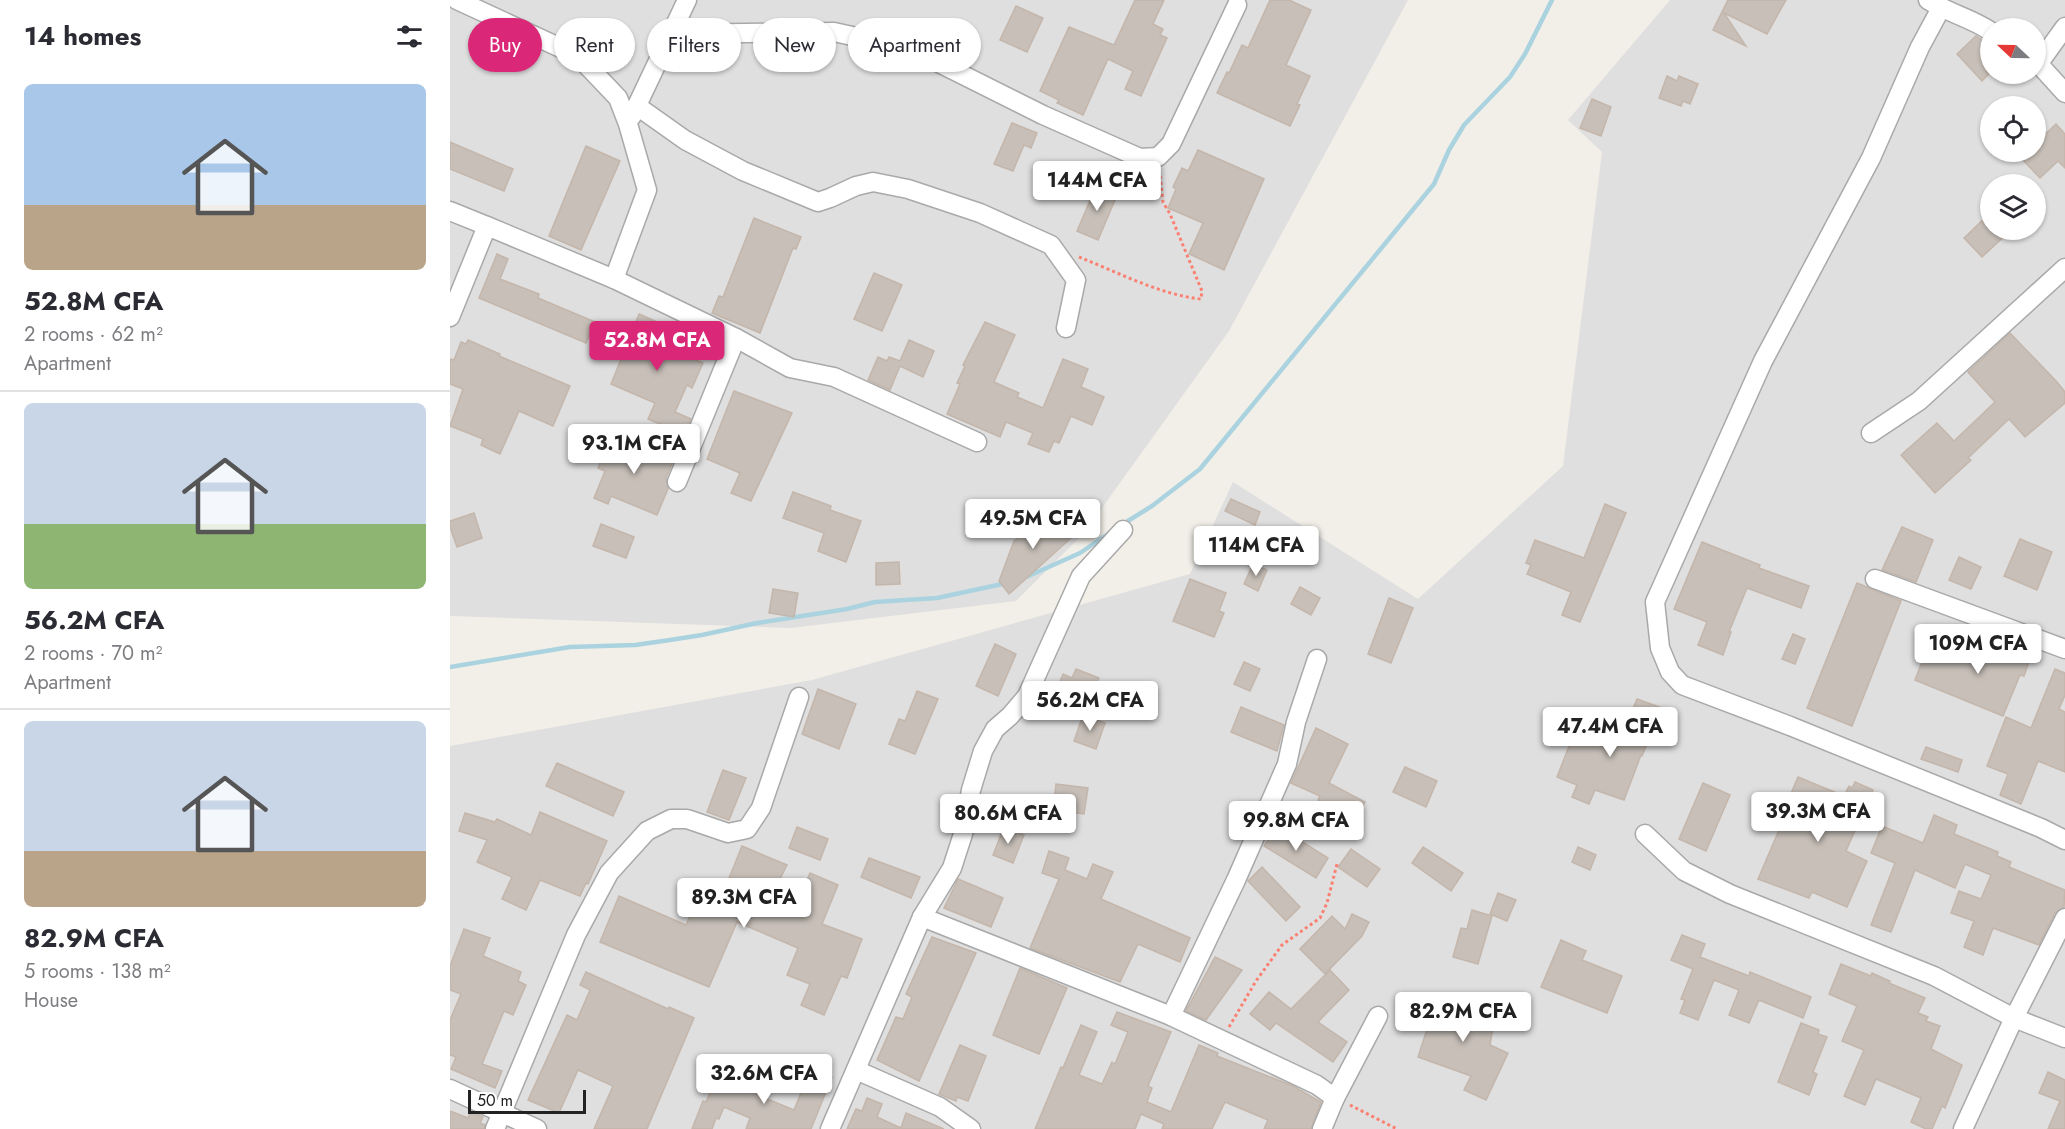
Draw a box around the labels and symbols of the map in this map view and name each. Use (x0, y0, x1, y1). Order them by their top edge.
north arrow (1980, 18, 2046, 84)
pin: 144M CFA (1035, 161, 1159, 212)
pin: 52.8M CFA (588, 321, 726, 372)
pin: 93.1M CFA (565, 424, 703, 475)
pin: 49.5M CFA (964, 499, 1102, 550)
pin: 114M CFA (1194, 526, 1318, 577)
pin: 109M CFA (1916, 624, 2040, 675)
pin: 56.2M CFA (1021, 681, 1159, 732)
pin: 47.4M CFA (1541, 707, 1679, 758)
pin: 39.3M CFA (1749, 792, 1887, 843)
pin: 80.6M CFA (939, 794, 1077, 845)
pin: 99.8M CFA (1227, 801, 1365, 852)
pin: 89.3M CFA (675, 878, 813, 929)
pin: 82.9M CFA (1394, 992, 1532, 1043)
pin: 32.6M CFA (695, 1054, 833, 1105)
scale bar (468, 1087, 586, 1114)

